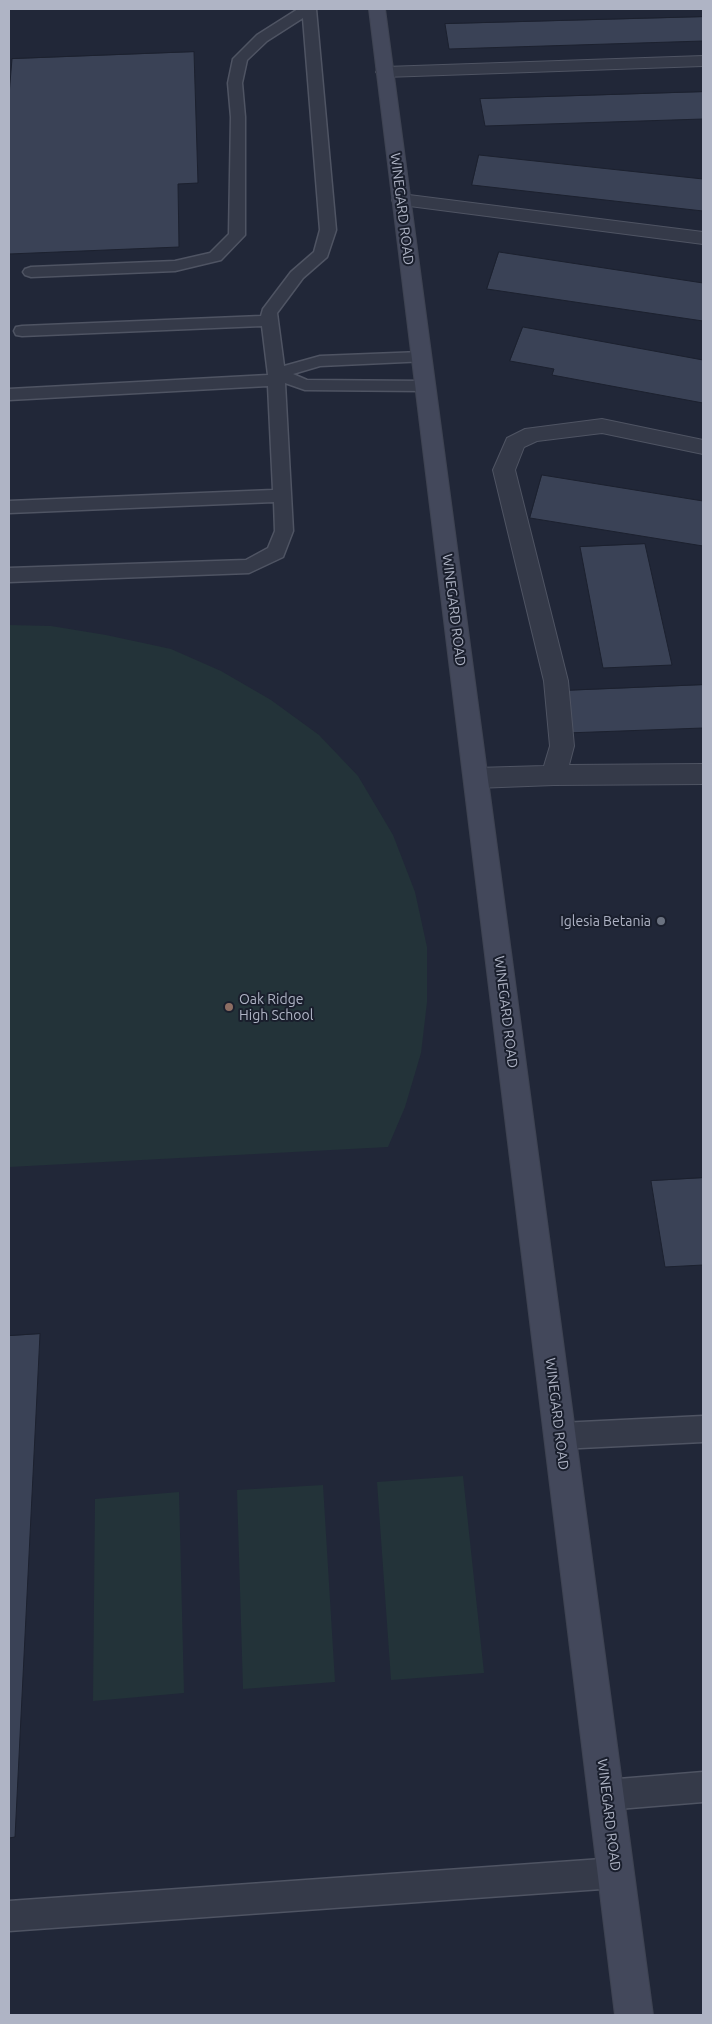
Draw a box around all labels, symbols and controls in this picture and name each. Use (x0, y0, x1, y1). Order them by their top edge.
street label: WINEGARD ROAD (387, 152, 417, 266)
street label: WINEGARD ROAD (439, 553, 469, 667)
place label: Iglesia Betania (560, 913, 651, 929)
marker: Iglesia Betania (655, 915, 667, 927)
street label: WINEGARD ROAD (491, 955, 521, 1069)
place label: Oak Ridge High School (239, 991, 313, 1024)
marker: Oak Ridge High School (223, 1001, 235, 1013)
street label: WINEGARD ROAD (542, 1357, 572, 1471)
street label: WINEGARD ROAD (594, 1758, 624, 1872)

